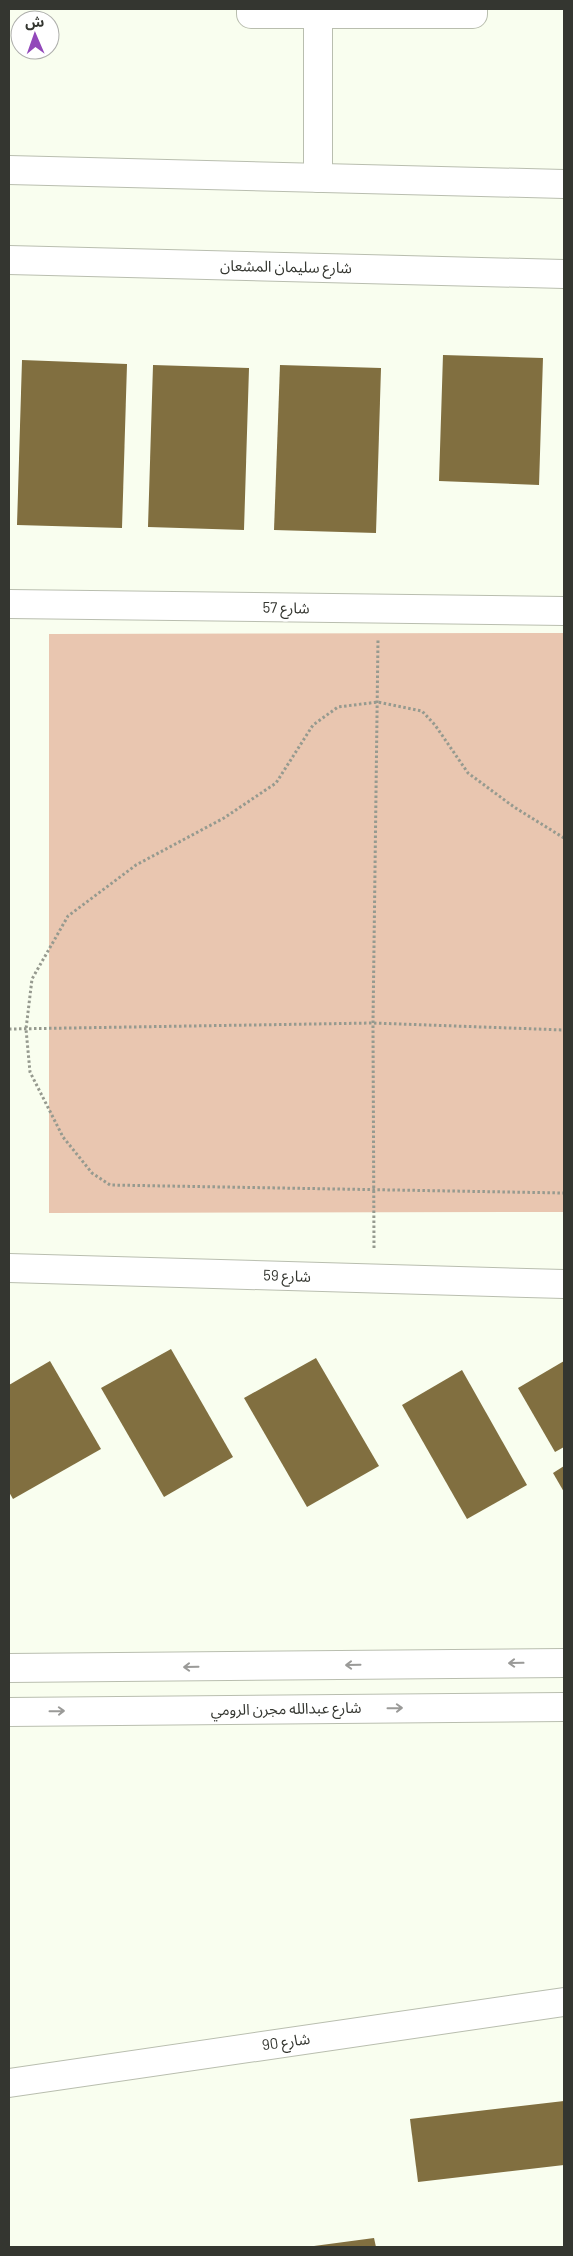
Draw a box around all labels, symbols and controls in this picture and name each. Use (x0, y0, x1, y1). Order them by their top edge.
north arrow (10, 10, 60, 60)
text: ش (25, 13, 44, 30)
street label: شارع سليمان المشعان (220, 256, 352, 280)
street label: شارع 57 (262, 598, 310, 620)
street label: شارع 59 (263, 1265, 311, 1289)
one-way arrow (508, 1659, 524, 1668)
one-way arrow (345, 1660, 362, 1670)
one-way arrow (183, 1662, 199, 1672)
street label: شارع عبدالله مجرن الرومي (210, 1698, 362, 1722)
one-way arrow (386, 1703, 403, 1713)
one-way arrow (49, 1707, 65, 1716)
street label: شارع 90 (261, 2029, 312, 2057)

